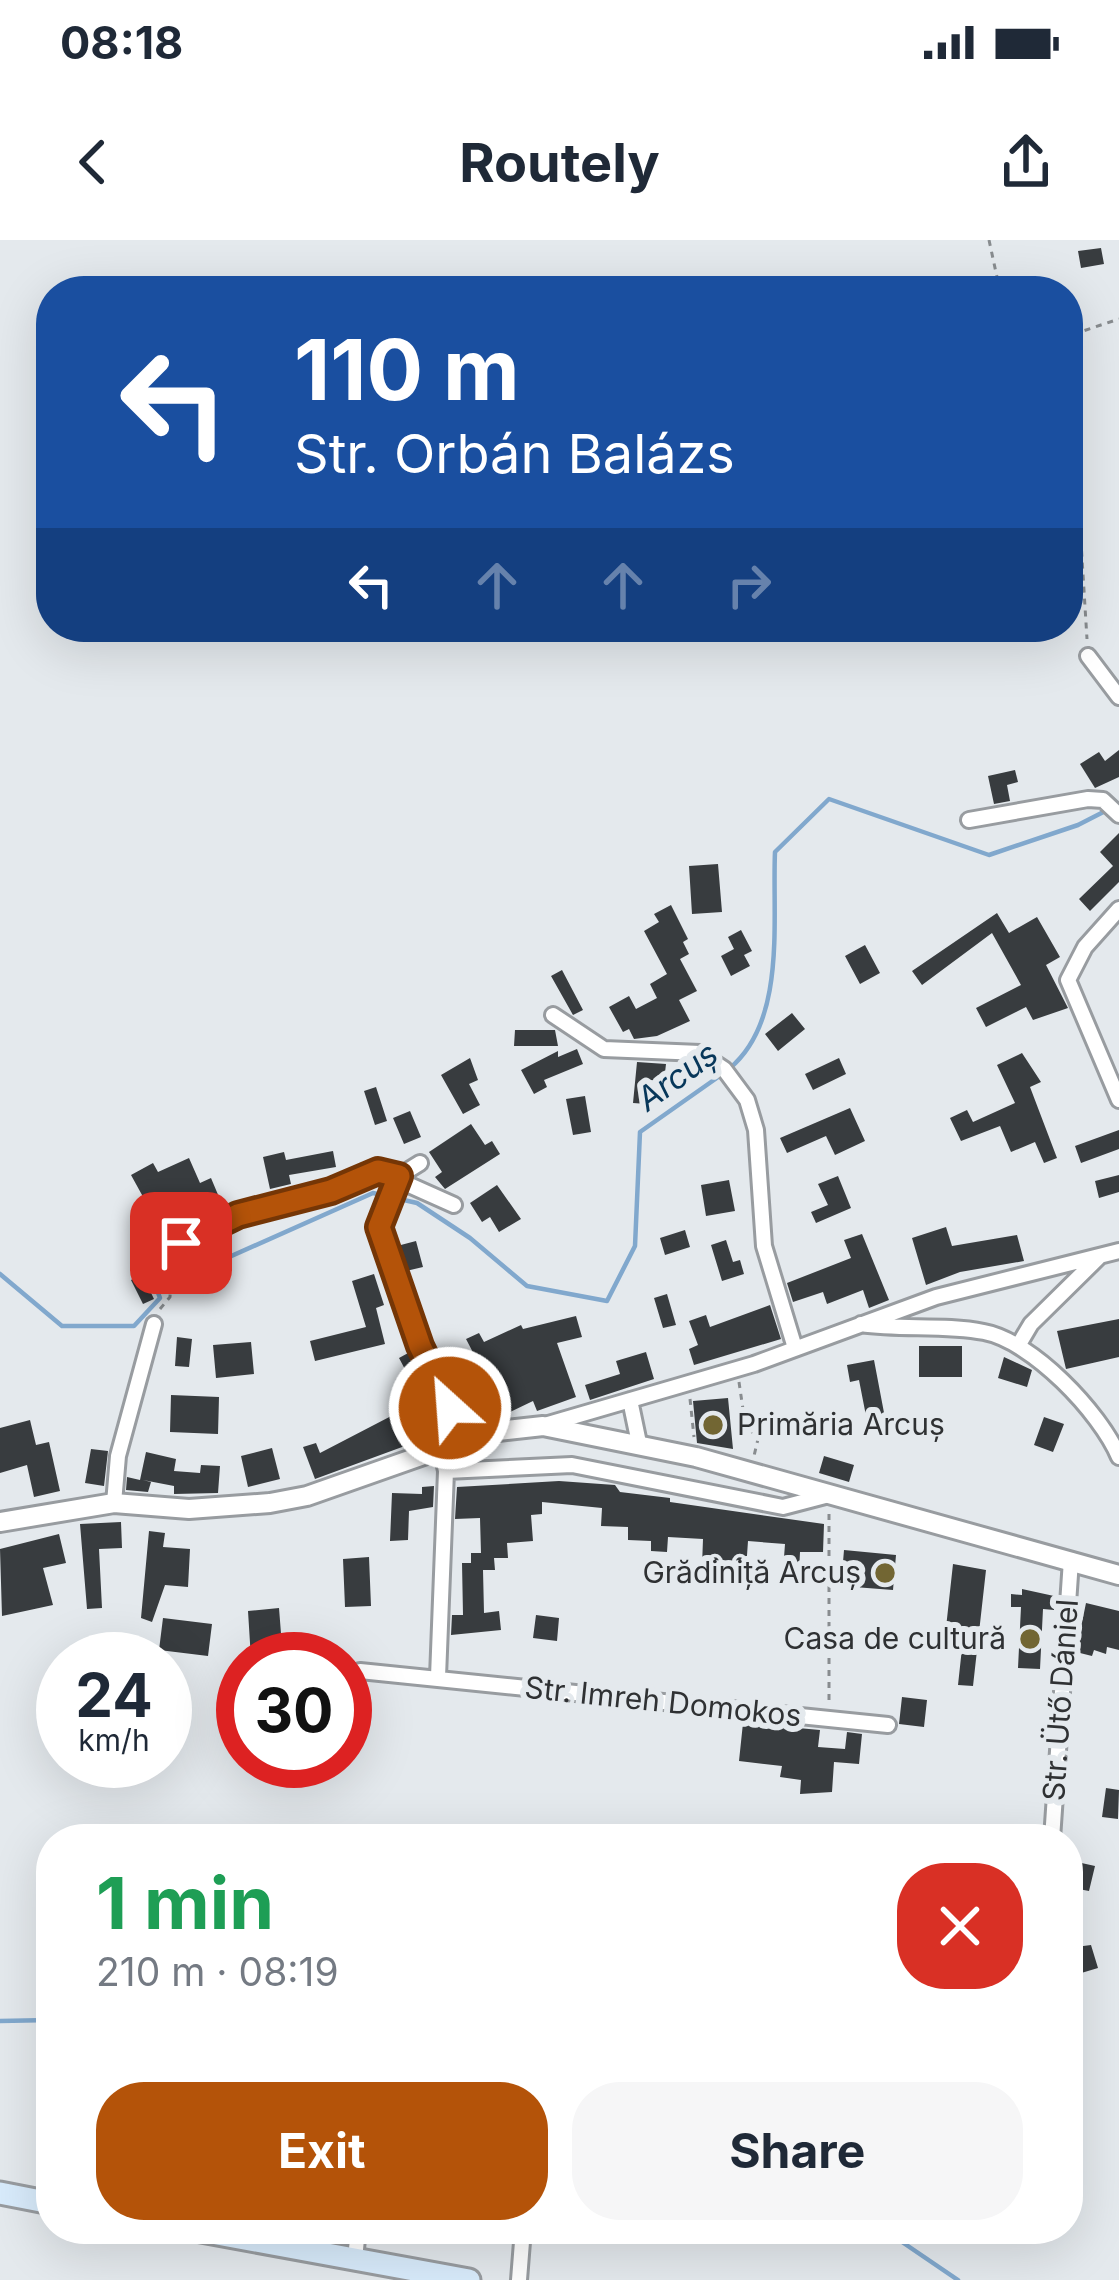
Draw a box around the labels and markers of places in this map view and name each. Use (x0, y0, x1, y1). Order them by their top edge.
pin (130, 1192, 232, 1294)
place label: Primăria Arcuș (737, 1406, 945, 1442)
marker: Primăria Arcuș (700, 1412, 726, 1438)
place label: Grădiniță Arcuș (642, 1554, 861, 1591)
marker: Grădiniță Arcuș (872, 1560, 898, 1586)
place label: Casa de cultură (784, 1620, 1006, 1656)
marker: Casa de cultură (1017, 1626, 1043, 1652)

